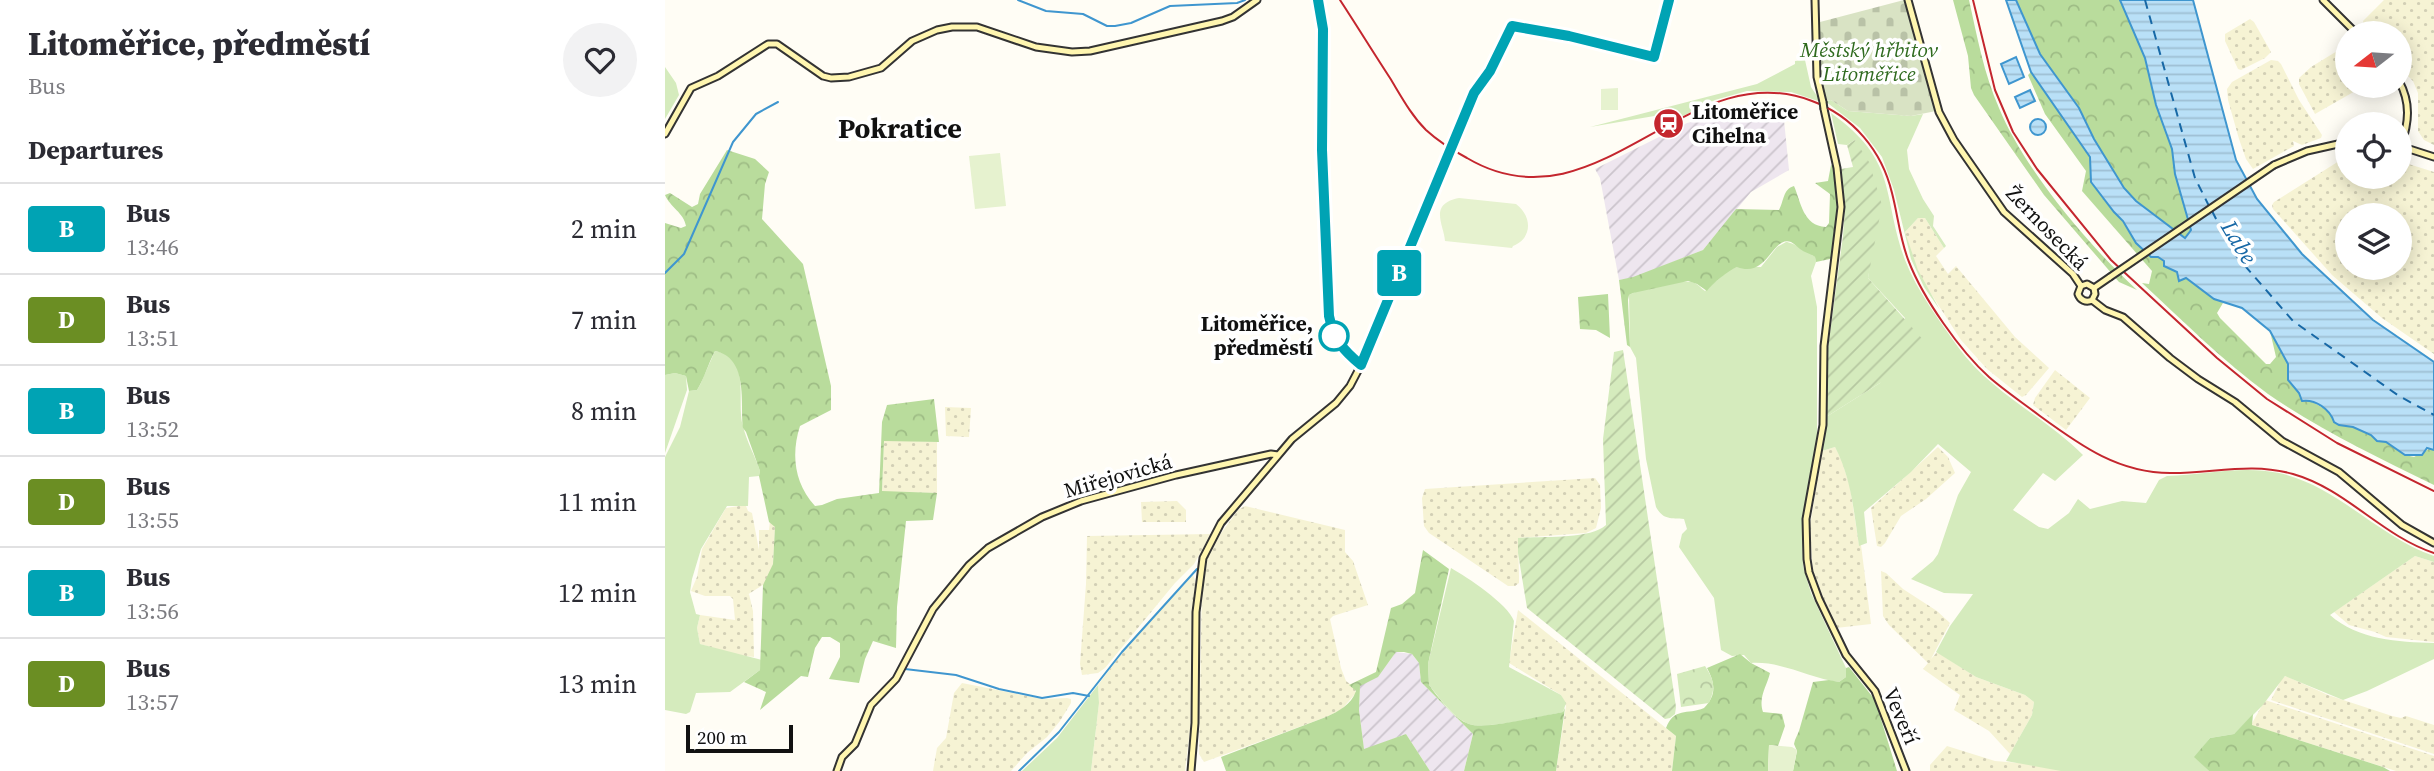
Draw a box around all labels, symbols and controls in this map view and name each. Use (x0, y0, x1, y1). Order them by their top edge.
text: Litoměřice, předměstí (28, 21, 370, 66)
north arrow (2335, 21, 2411, 98)
map controls (2335, 21, 2412, 280)
button: heart (563, 23, 637, 97)
park label: Městský hřbitov Litoměřice (1799, 35, 1939, 88)
text: Bus (28, 70, 65, 102)
place label: Litoměřice Cihelna (1692, 97, 1798, 150)
station icon: Litoměřice Cihelna (1652, 107, 1686, 141)
district label: Pokratice (838, 109, 962, 147)
button: locate (2335, 112, 2412, 189)
text: Departures (28, 132, 163, 168)
street label: Žernosecká (2000, 179, 2095, 277)
text: Bus (126, 195, 170, 231)
button: layers (2335, 203, 2412, 280)
text: 2 min (571, 211, 637, 247)
text: B (59, 212, 74, 245)
water label: Labe (2213, 213, 2265, 271)
text: 13:46 (126, 231, 179, 263)
line badge: B (1376, 250, 1422, 296)
text: B (1391, 256, 1407, 289)
text: Bus (126, 286, 170, 322)
text: 7 min (571, 302, 637, 338)
text: D (58, 303, 75, 336)
place label: Litoměřice, předměstí (1201, 309, 1313, 362)
marker: Litoměřice, předměstí (1319, 321, 1349, 351)
text: 13:51 (126, 322, 179, 354)
text: Bus (126, 377, 170, 413)
text: 8 min (571, 393, 637, 429)
text: B (59, 394, 74, 427)
text: 13:52 (126, 413, 179, 445)
street label: Miřejovická (1061, 446, 1175, 505)
text: Bus (126, 468, 170, 504)
text: 11 min (558, 484, 637, 520)
text: D (58, 485, 75, 518)
text: 13:55 (126, 504, 179, 536)
text: Bus (126, 559, 170, 595)
text: 12 min (558, 575, 637, 611)
text: B (59, 576, 74, 609)
text: 13:56 (126, 595, 179, 627)
text: Bus (126, 650, 170, 686)
text: 13 min (558, 666, 637, 702)
text: D (58, 667, 75, 700)
street label: Veveří (1877, 683, 1926, 749)
text: 13:57 (126, 686, 179, 718)
scale bar (686, 722, 793, 754)
text: 200 m (697, 724, 747, 750)

